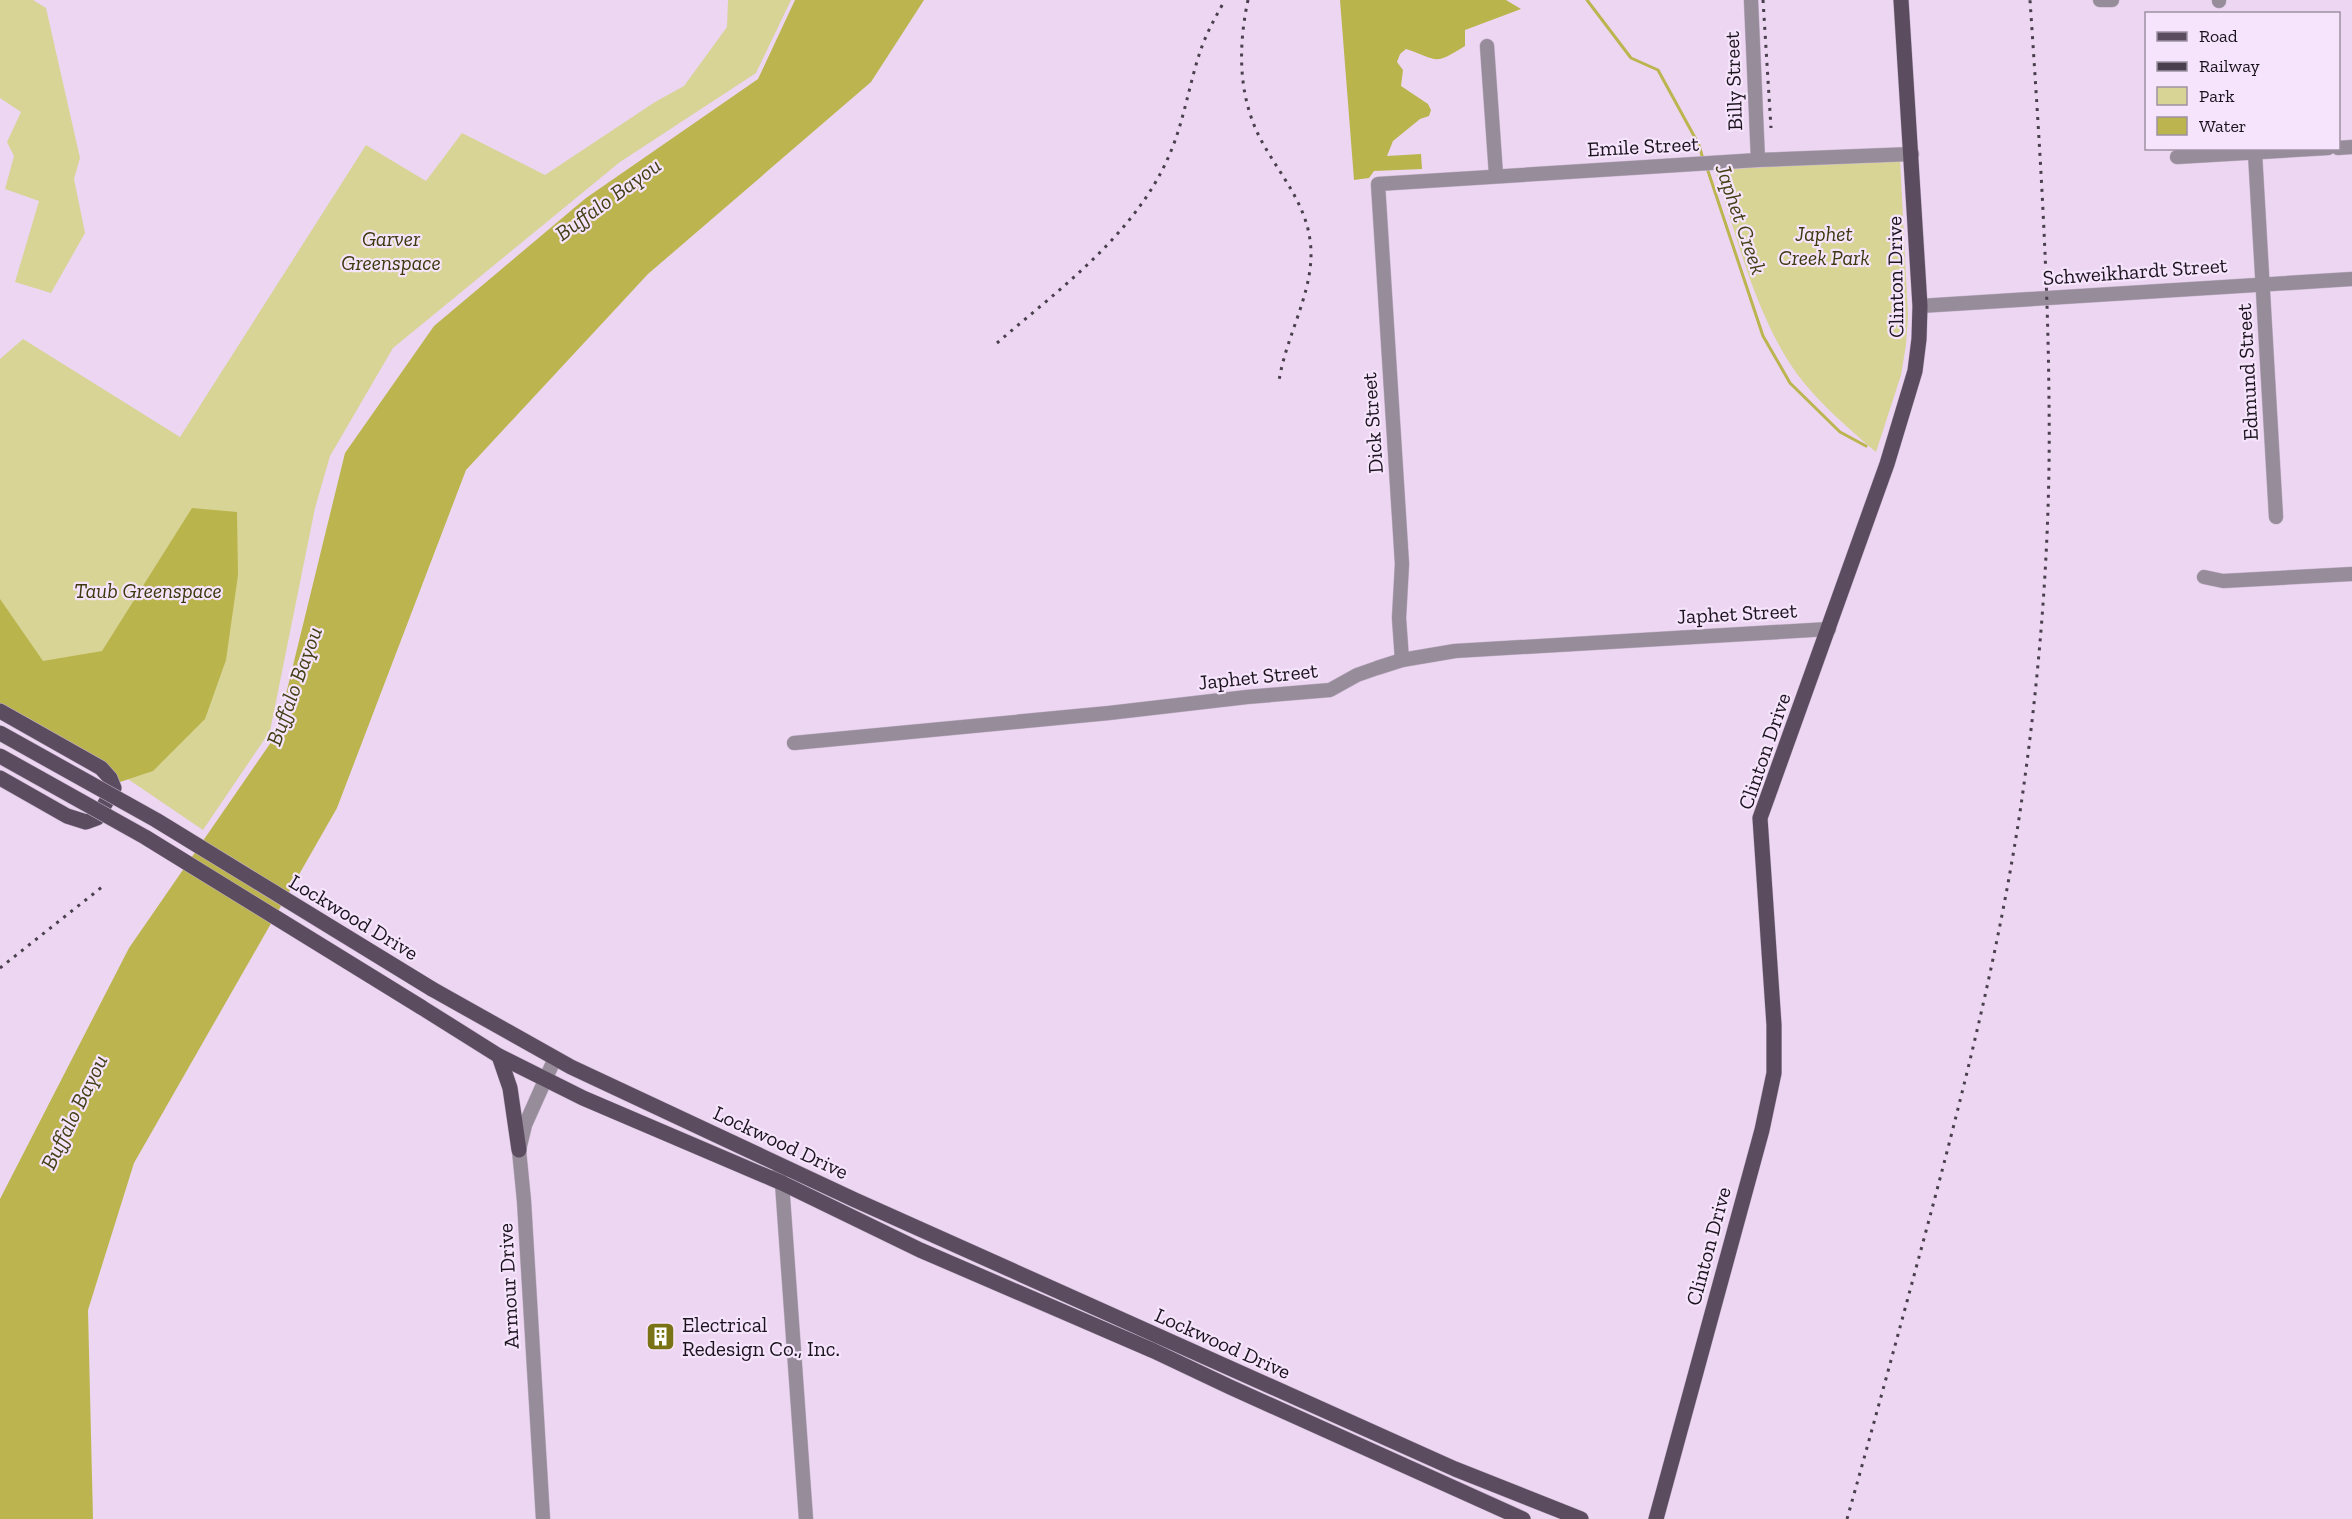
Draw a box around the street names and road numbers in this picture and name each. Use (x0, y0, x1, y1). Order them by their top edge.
street label: Billy Street (1719, 30, 1747, 131)
street label: Emile Street (1586, 131, 1700, 161)
street label: Clinton Drive (1881, 216, 1909, 338)
street label: Schweikhardt Street (2042, 252, 2228, 290)
street label: Edmund Street (2231, 303, 2263, 441)
street label: Dick Street (1356, 371, 1388, 474)
street label: Japhet Street (1676, 597, 1798, 629)
street label: Japhet Street (1197, 657, 1319, 695)
street label: Clinton Drive (1732, 689, 1796, 813)
street label: Lockwood Drive (285, 869, 423, 965)
street label: Lockwood Drive (710, 1100, 853, 1184)
street label: Clinton Drive (1680, 1184, 1736, 1308)
street label: Armour Drive (492, 1222, 524, 1349)
street label: Lockwood Drive (1151, 1302, 1295, 1384)

